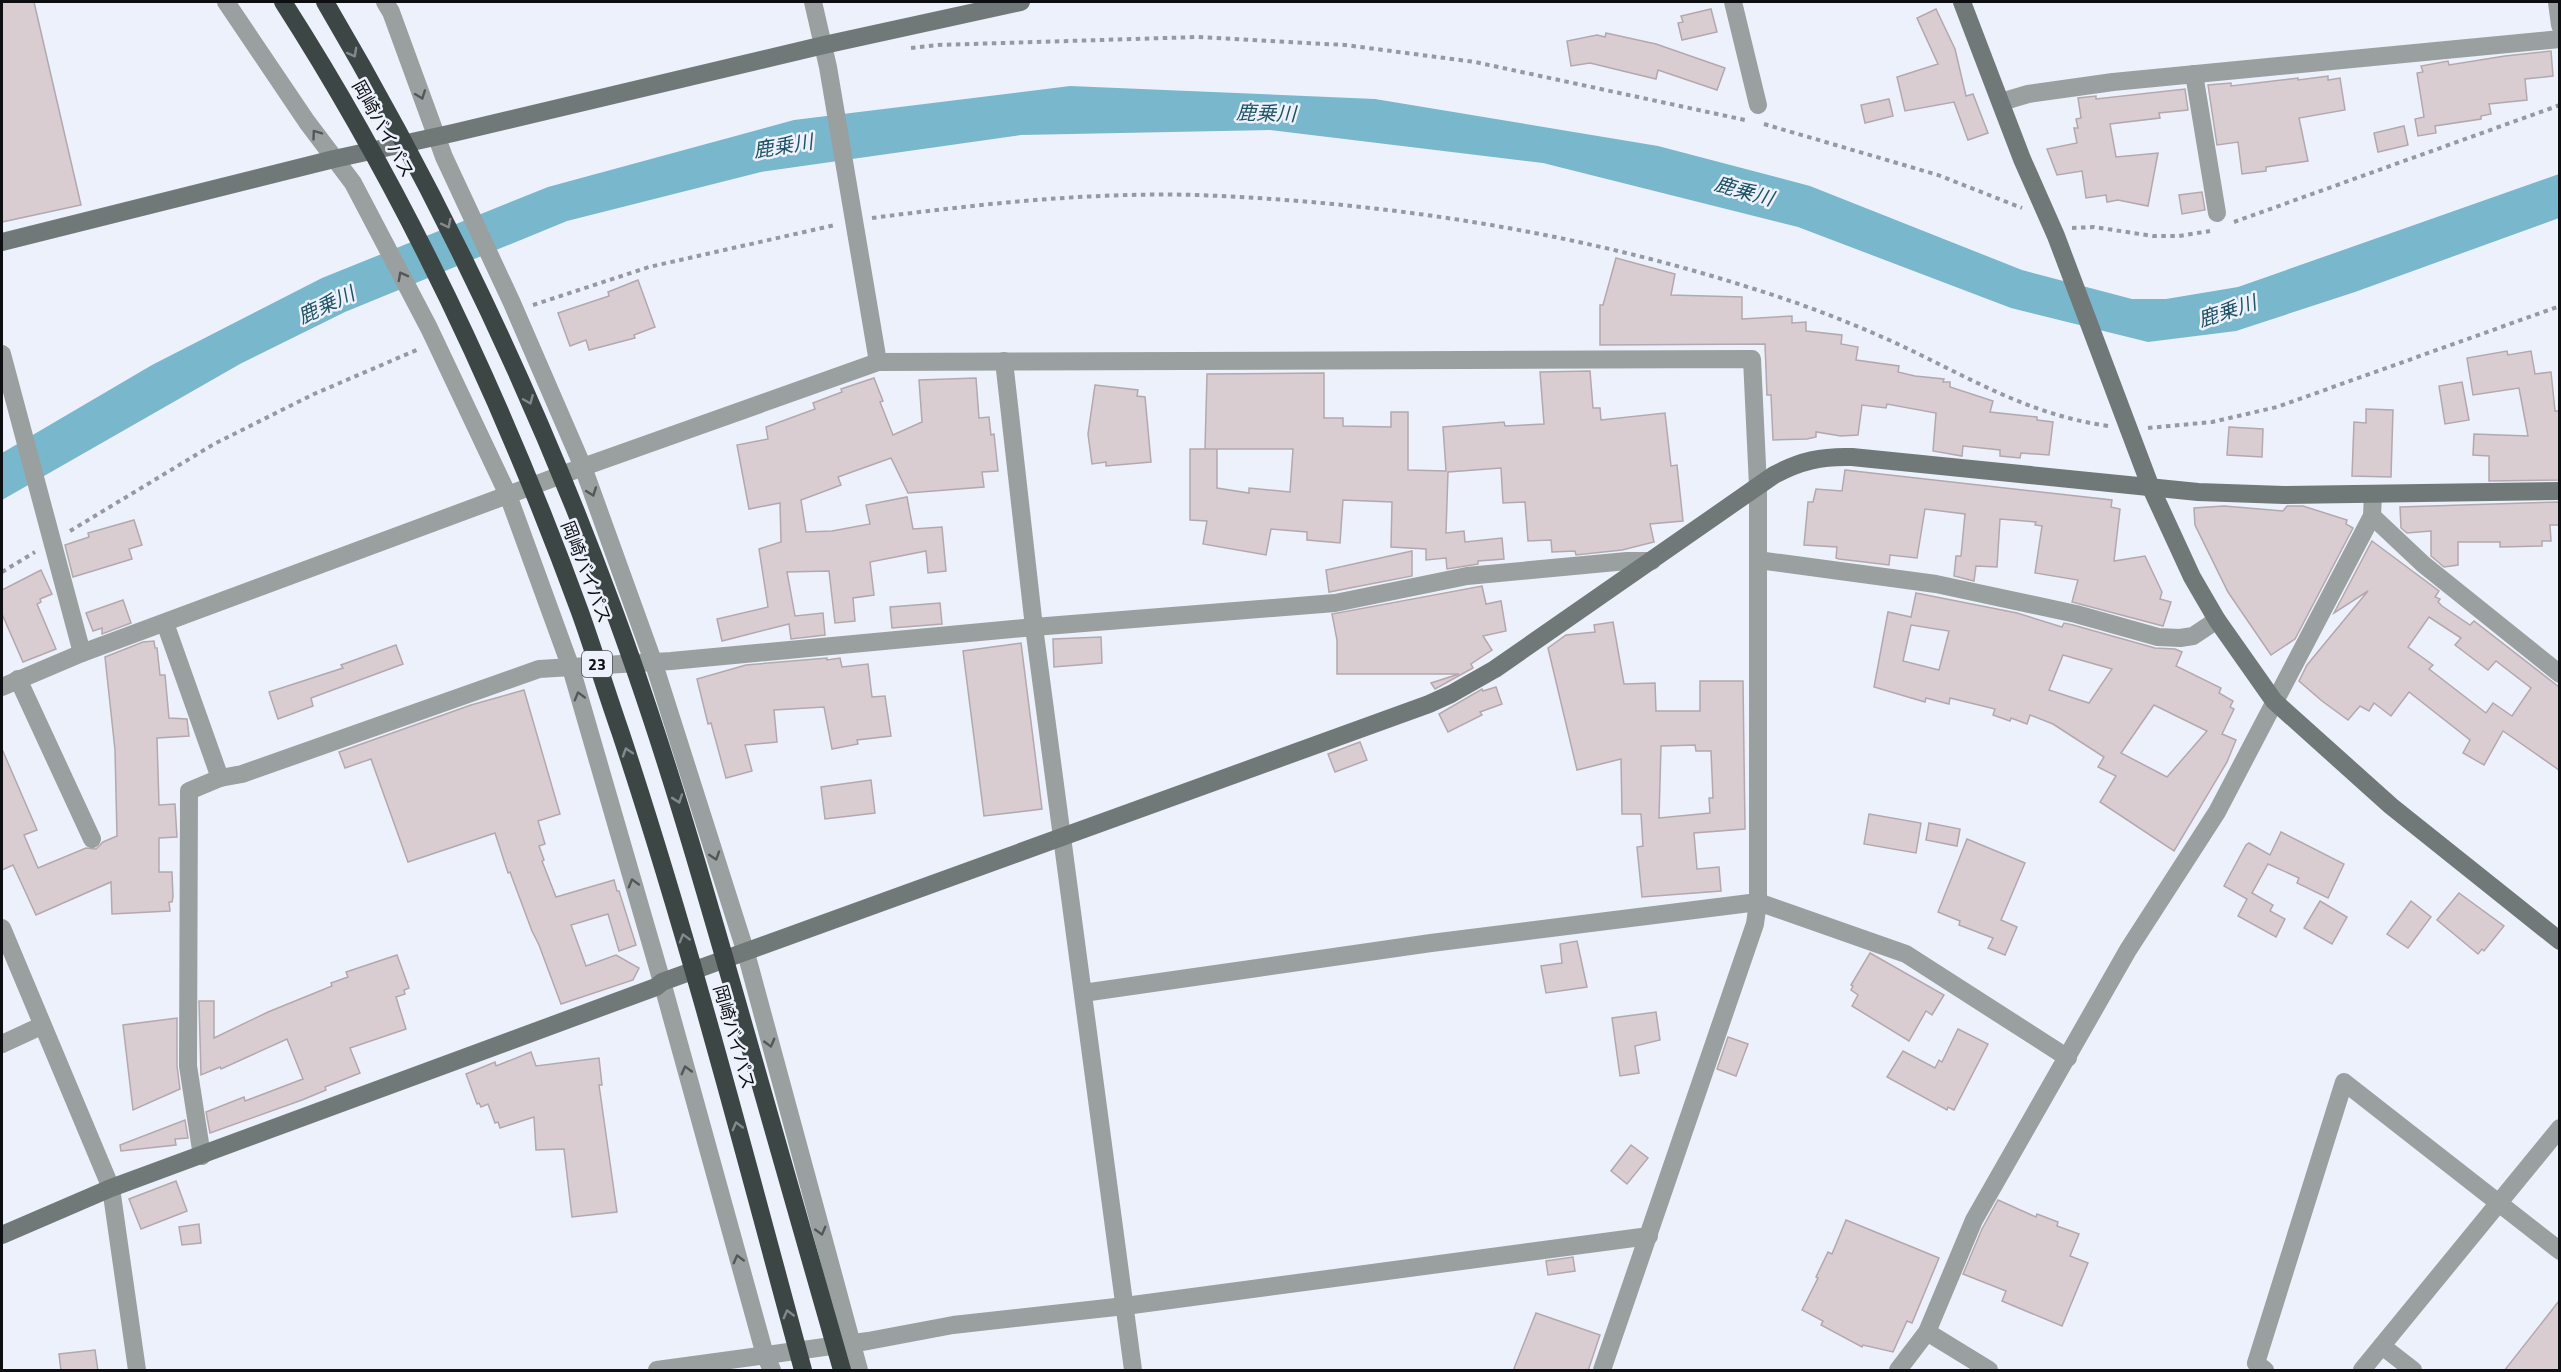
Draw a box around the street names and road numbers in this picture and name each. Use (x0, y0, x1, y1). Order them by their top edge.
street label: 岡崎バイパス (346, 75, 421, 182)
street label: 岡崎バイパス (555, 517, 618, 627)
road number: 23 (582, 651, 612, 677)
street label: 岡崎バイパス (707, 981, 762, 1092)

